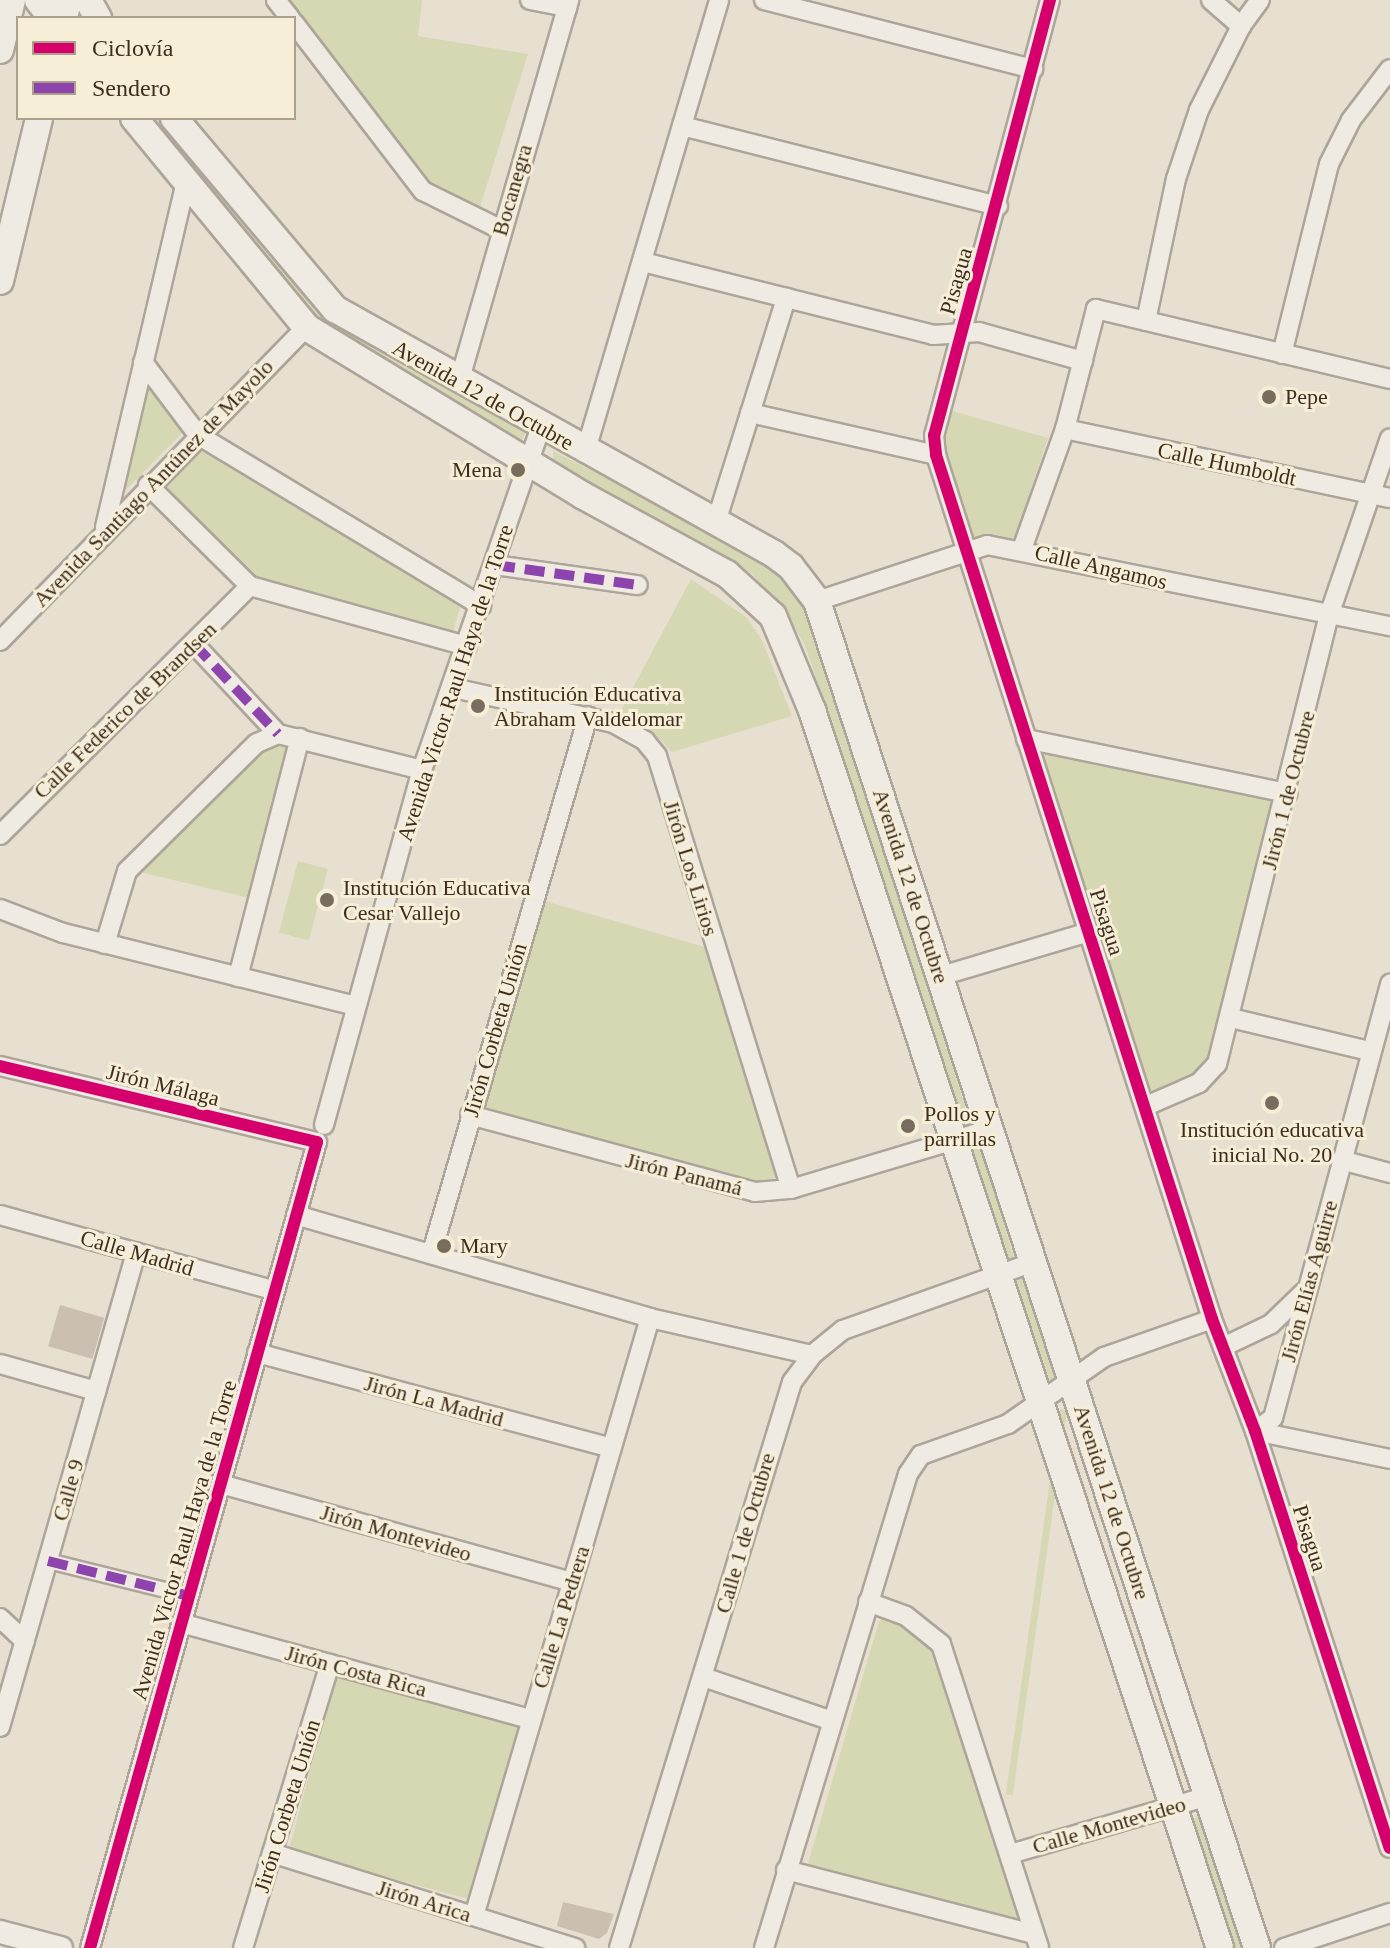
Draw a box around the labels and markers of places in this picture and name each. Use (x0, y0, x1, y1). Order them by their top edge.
place label: Pepe (1285, 384, 1328, 410)
marker: Pepe (1260, 388, 1278, 406)
place label: Mena (452, 457, 502, 483)
marker: Mena (509, 461, 527, 479)
place label: Institución Educativa Abraham Valdelomar (494, 680, 683, 732)
marker: Institución Educativa Abraham Valdelomar (469, 697, 487, 715)
place label: Institución Educativa Cesar Vallejo (343, 874, 531, 926)
marker: Institución Educativa Cesar Vallejo (318, 891, 336, 909)
marker: Institución educativa inicial No. 20 (1263, 1094, 1281, 1112)
place label: Pollos y parrillas (924, 1100, 996, 1152)
place label: Institución educativa inicial No. 20 (1180, 1116, 1364, 1168)
marker: Pollos y parrillas (899, 1117, 917, 1135)
place label: Mary (460, 1233, 508, 1259)
marker: Mary (435, 1237, 453, 1255)

